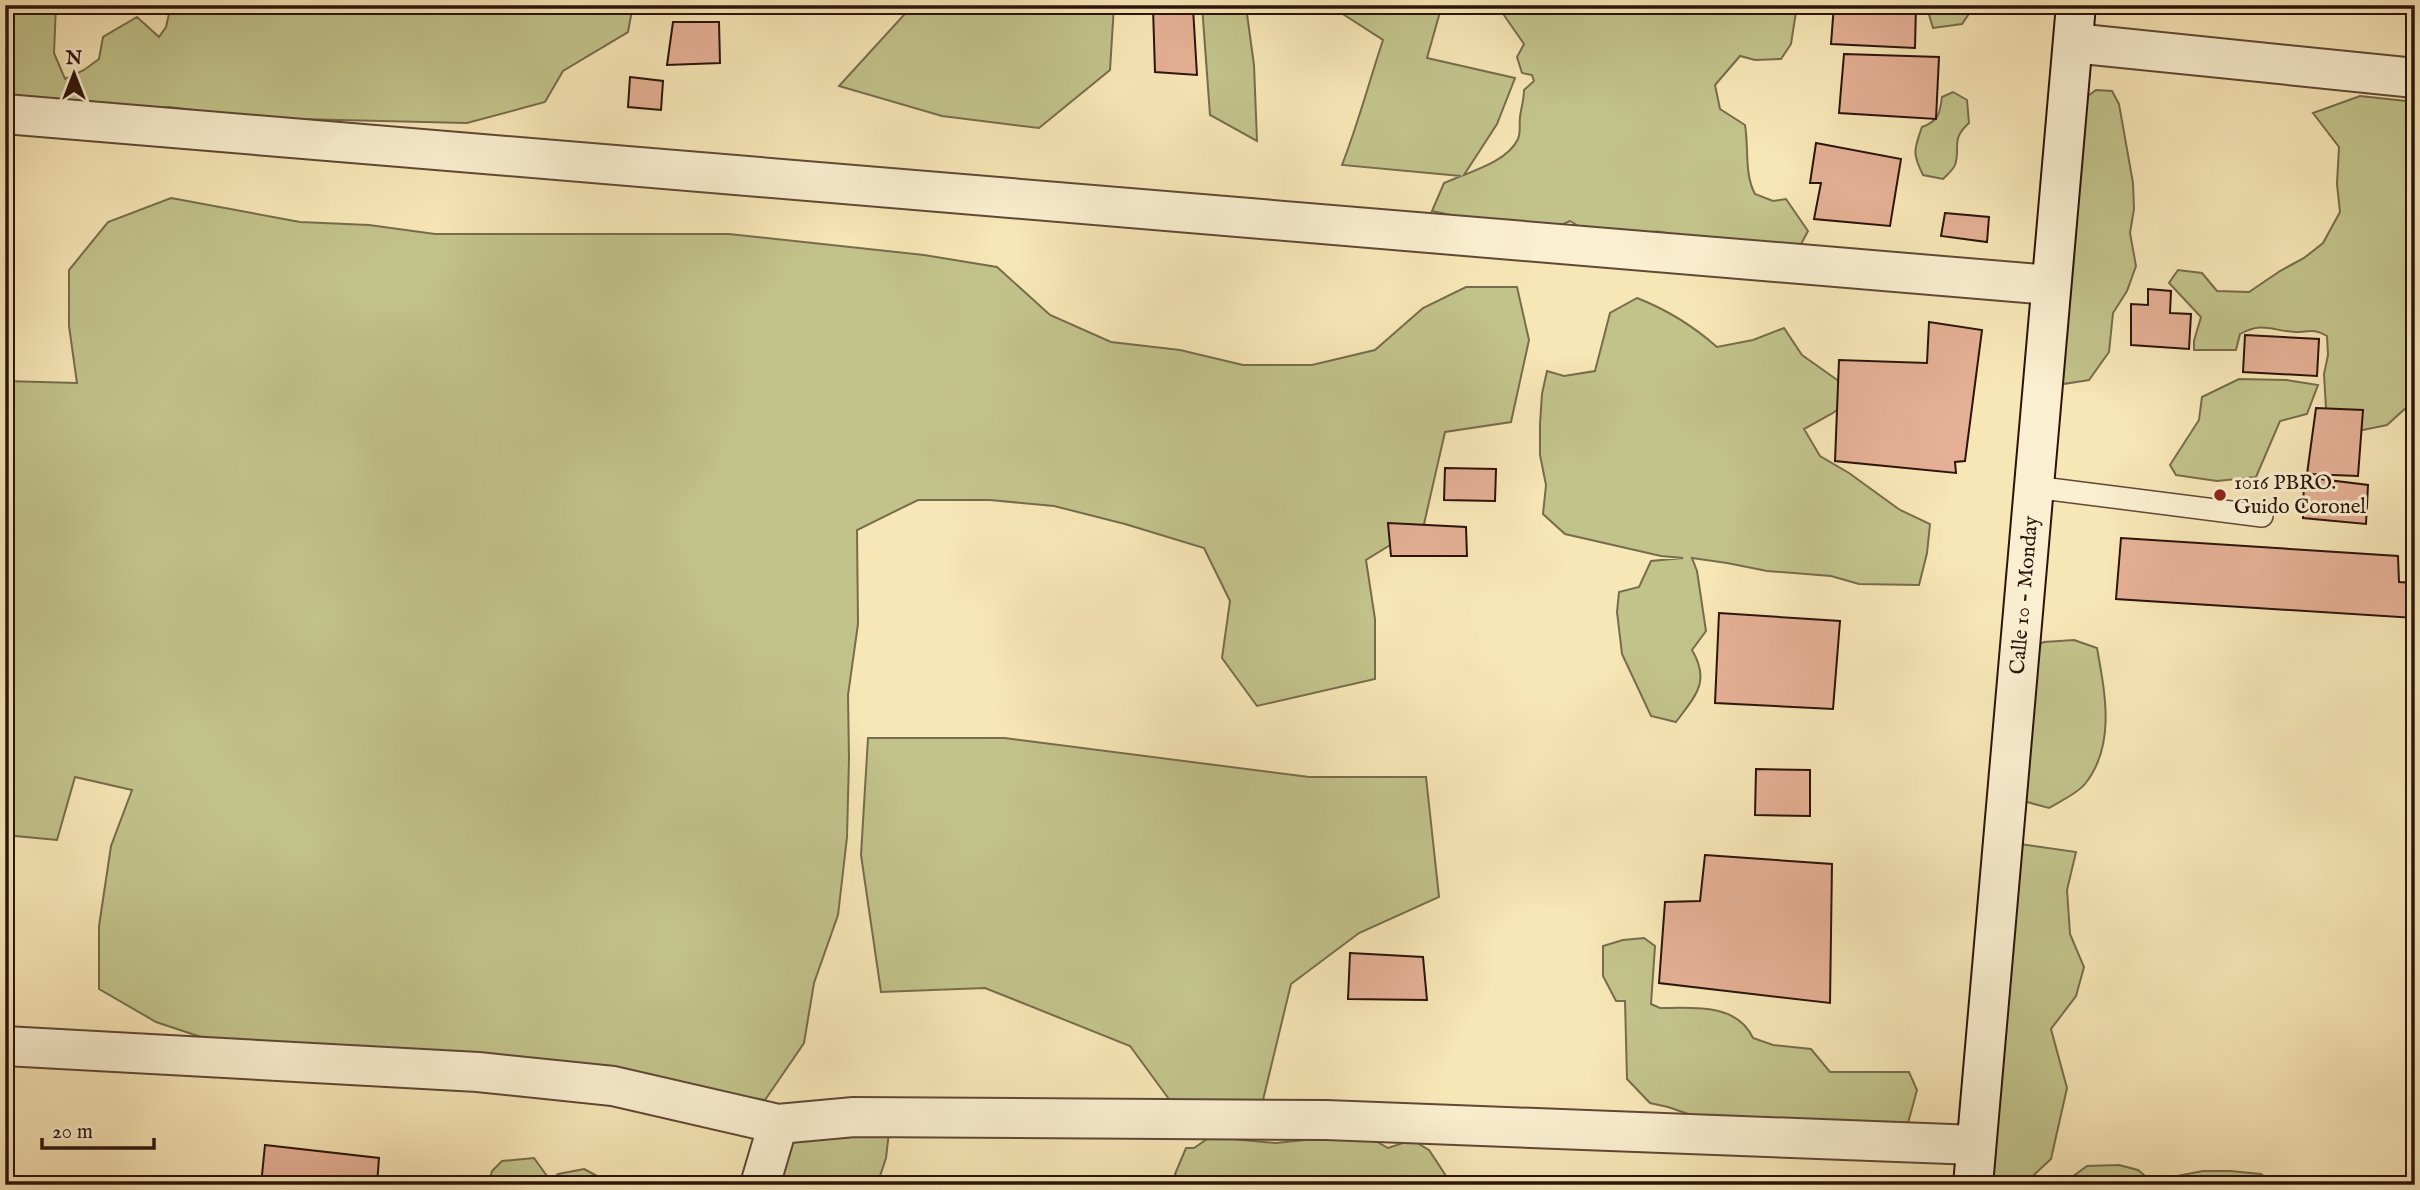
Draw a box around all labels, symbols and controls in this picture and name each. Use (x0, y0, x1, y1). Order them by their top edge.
north arrow (38, 38, 108, 108)
text: N (65, 47, 83, 71)
place label: 1016 PBRO. Guido Coronel (2234, 470, 2366, 521)
marker: 1016 PBRO. Guido Coronel (2212, 487, 2228, 503)
street label: Calle 10 - Monday (2004, 514, 2045, 676)
scale bar (42, 1106, 154, 1150)
text: 20 m (52, 1119, 93, 1146)

